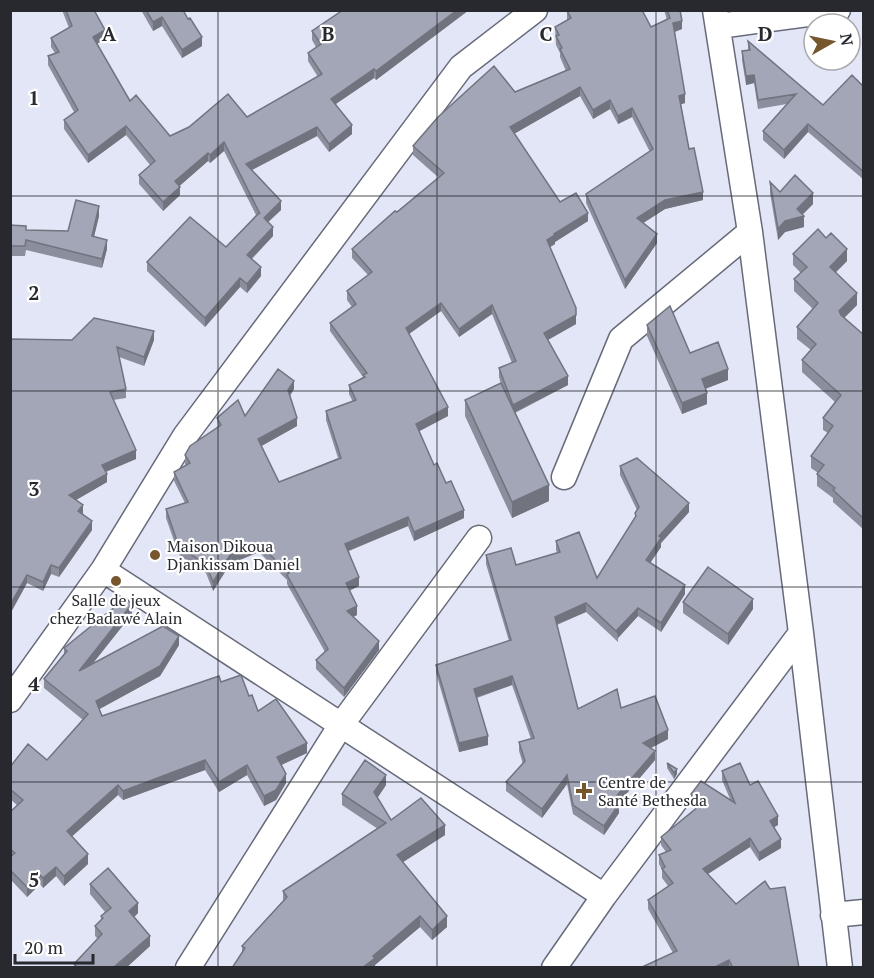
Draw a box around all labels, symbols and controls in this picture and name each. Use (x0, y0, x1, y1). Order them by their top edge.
north arrow (802, 12, 862, 72)
text: A (102, 20, 117, 47)
text: B (322, 20, 335, 47)
text: C (539, 20, 553, 47)
text: D (758, 20, 772, 47)
text: N (835, 32, 859, 47)
text: 1 (28, 84, 40, 111)
text: 2 (28, 279, 40, 306)
text: 3 (28, 475, 40, 502)
place label: Maison Dikoua Djankissam Daniel (167, 535, 300, 575)
marker: Maison Dikoua Djankissam Daniel (148, 548, 162, 562)
marker: Salle de jeux chez Badawé Alain (109, 574, 123, 588)
place label: Salle de jeux chez Badawé Alain (50, 589, 183, 629)
text: 4 (28, 670, 40, 697)
place label: Centre de Santé Bethesda (598, 771, 707, 811)
marker: Centre de Santé Bethesda (575, 782, 593, 800)
text: 5 (28, 866, 40, 893)
scale bar (15, 927, 93, 965)
text: 20 m (24, 935, 64, 959)

